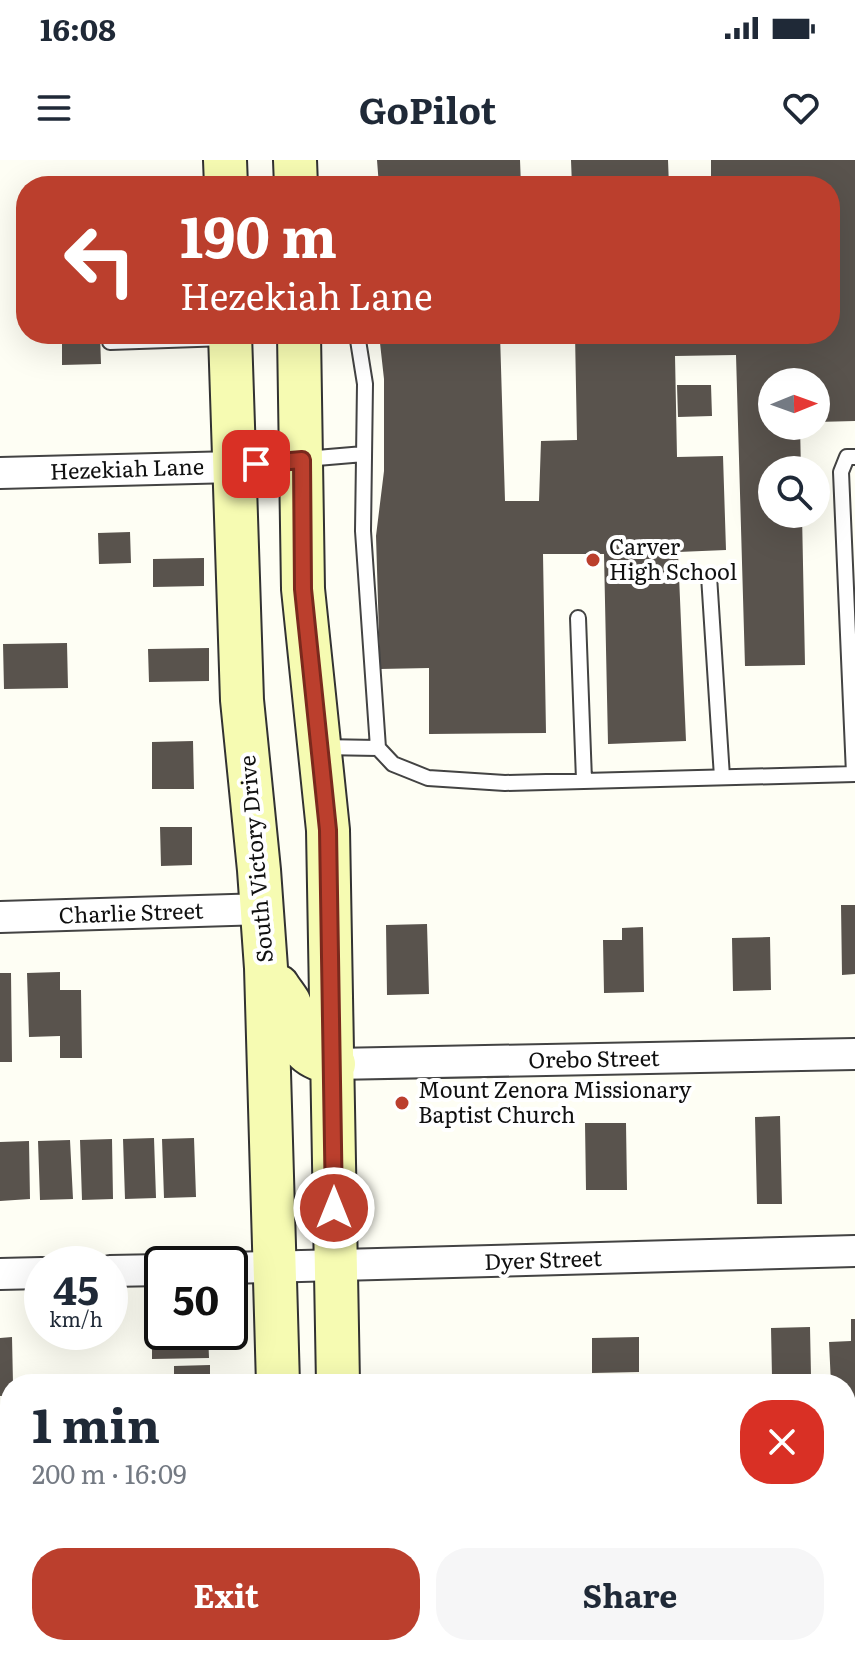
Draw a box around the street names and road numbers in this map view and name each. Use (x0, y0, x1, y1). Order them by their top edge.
street label: Hezekiah Lane (49, 448, 205, 487)
street label: South Victory Drive (229, 754, 280, 964)
street label: Charlie Street (58, 892, 204, 931)
street label: Orebo Street (528, 1040, 660, 1075)
street label: Dyer Street (484, 1240, 602, 1277)

